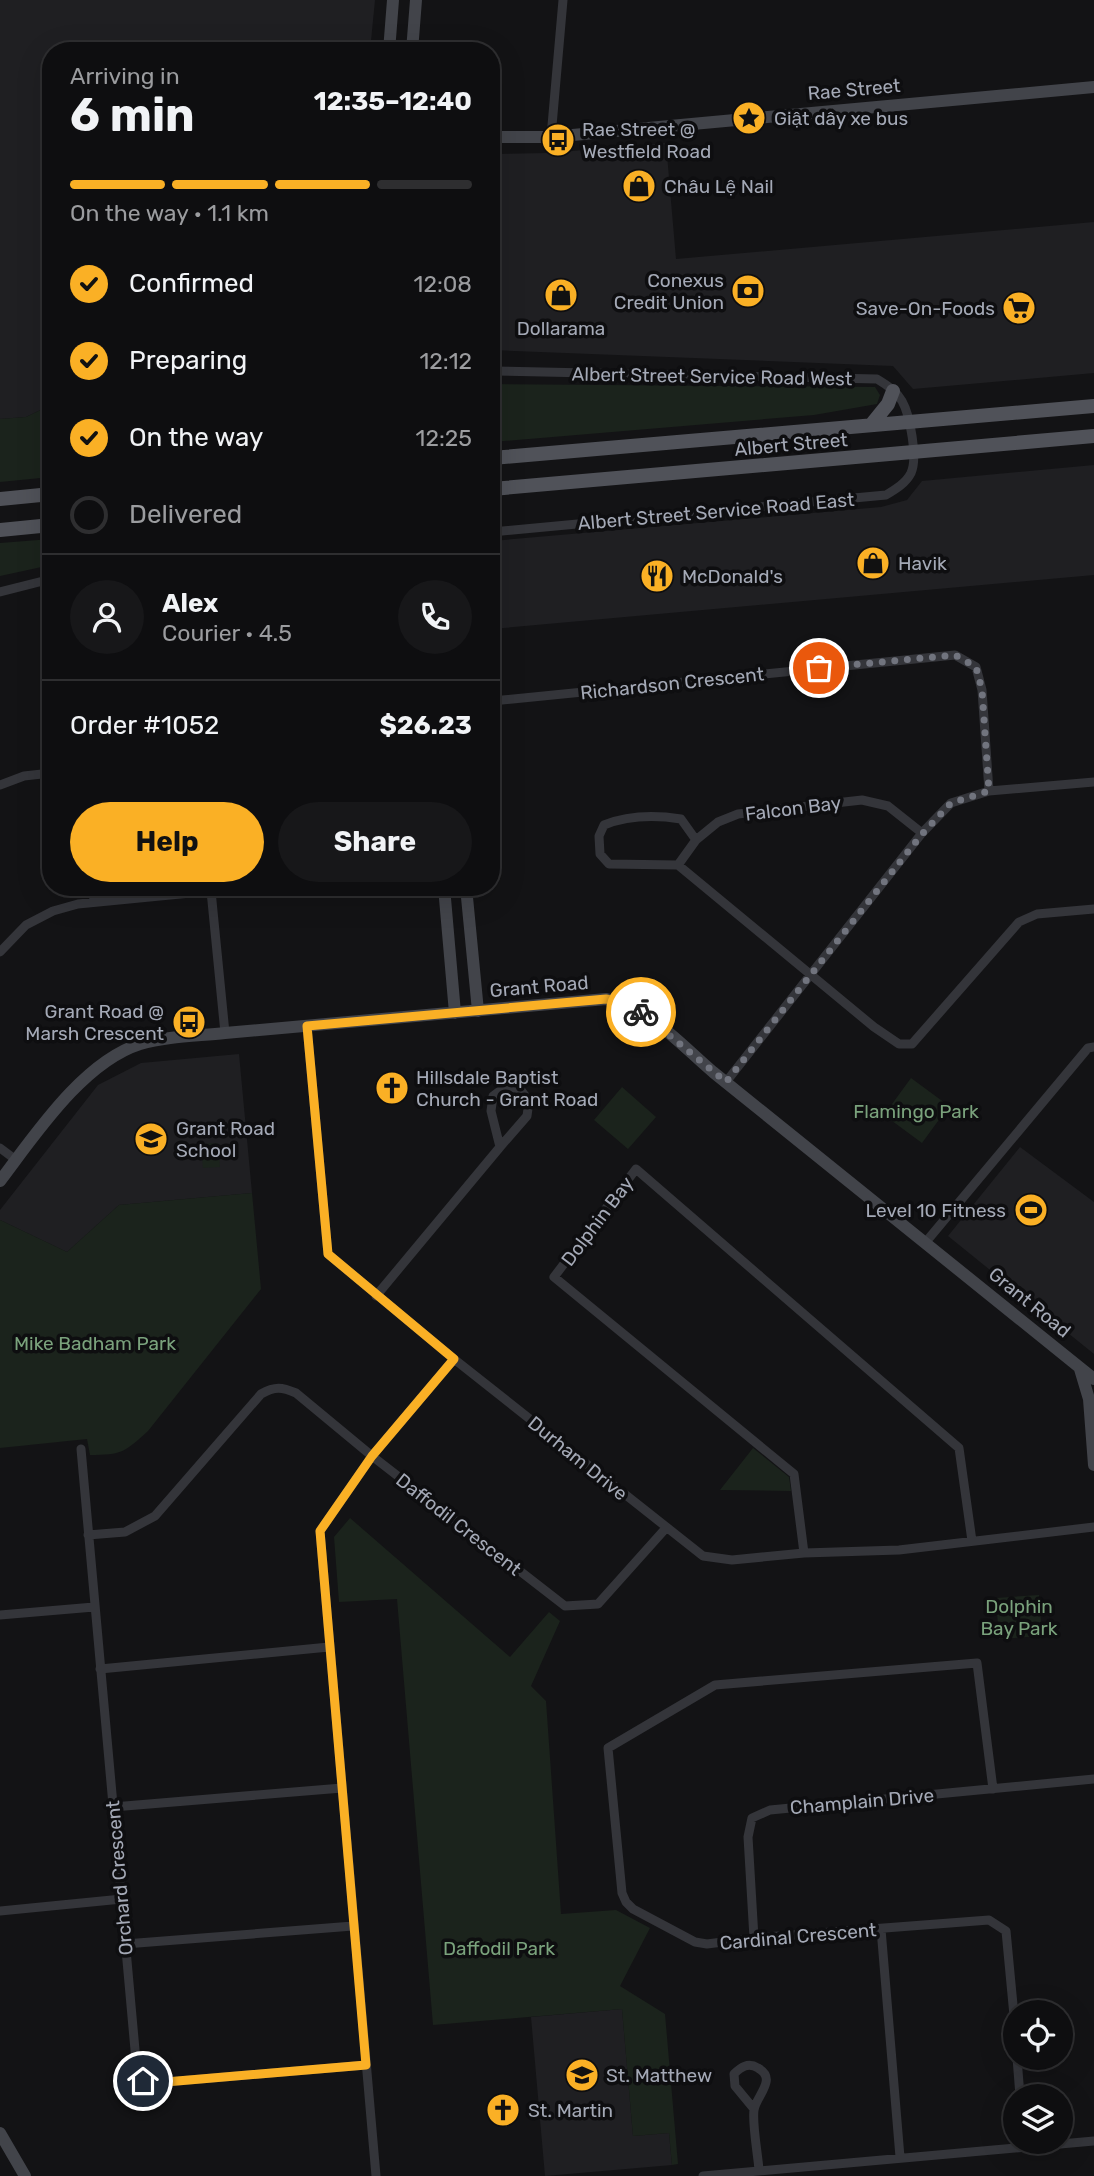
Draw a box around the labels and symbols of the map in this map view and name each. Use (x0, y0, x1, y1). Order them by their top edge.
street label: Rae Street (807, 74, 902, 105)
place icon: Giật dây xe bus (730, 99, 768, 137)
place label: Giật dây xe bus (774, 107, 908, 130)
place label: Rae Street @ Westfield Road (582, 118, 711, 163)
bus stop icon: Rae Street @ Westfield Road (539, 121, 577, 159)
shop icon: Châu Lệ Nail (620, 167, 658, 205)
place label: Châu Lệ Nail (664, 175, 774, 198)
place label: Conexus Credit Union (614, 269, 724, 314)
bank icon: Conexus Credit Union (729, 272, 767, 310)
shop icon: Dollarama (542, 276, 580, 314)
supermarket icon: Save-On-Foods (1000, 289, 1038, 327)
place label: Save-On-Foods (856, 297, 995, 320)
place label: Dollarama (517, 317, 605, 340)
street label: Albert Street Service Road West (571, 363, 853, 390)
street label: Albert Street (733, 428, 849, 461)
street label: Albert Street Service Road East (577, 488, 856, 535)
shop icon: Havik (854, 544, 892, 582)
place label: Havik (898, 552, 947, 575)
restaurant icon: McDonald's (638, 557, 676, 595)
place label: McDonald's (682, 565, 783, 588)
pin (789, 638, 849, 698)
street label: Richardson Crescent (579, 662, 766, 705)
street label: Falcon Bay (744, 791, 842, 826)
street label: Grant Road (489, 971, 589, 1002)
courier (606, 977, 676, 1047)
place label: Grant Road @ Marsh Crescent (25, 1000, 165, 1045)
bus stop icon: Grant Road @ Marsh Crescent (170, 1003, 208, 1041)
place label: Hillsdale Baptist Church - Grant Road (416, 1066, 598, 1111)
church icon: Hillsdale Baptist Church - Grant Road (373, 1069, 411, 1107)
park label: Flamingo Park (853, 1100, 979, 1123)
place label: Grant Road School (176, 1117, 275, 1162)
school or university icon: Grant Road School (132, 1120, 170, 1158)
street label: Dolphin Bay (556, 1172, 638, 1270)
sports icon: Level 10 Fitness (1012, 1191, 1050, 1229)
place label: Level 10 Fitness (866, 1199, 1006, 1222)
street label: Grant Road (984, 1262, 1075, 1342)
park label: Mike Badham Park (14, 1332, 176, 1355)
street label: Durham Drive (523, 1411, 632, 1505)
street label: Daffodil Crescent (392, 1468, 526, 1581)
park label: Dolphin Bay Park (980, 1595, 1058, 1640)
street label: Champlain Drive (789, 1784, 935, 1819)
street label: Orchard Crescent (101, 1799, 138, 1956)
street label: Cardinal Crescent (719, 1918, 878, 1955)
park label: Daffodil Park (443, 1937, 555, 1960)
pin (113, 2051, 173, 2111)
school or university icon: St. Matthew (563, 2056, 601, 2094)
place label: St. Matthew (606, 2064, 712, 2087)
church icon: St. Martin (484, 2091, 522, 2129)
place label: St. Martin (528, 2099, 613, 2122)

